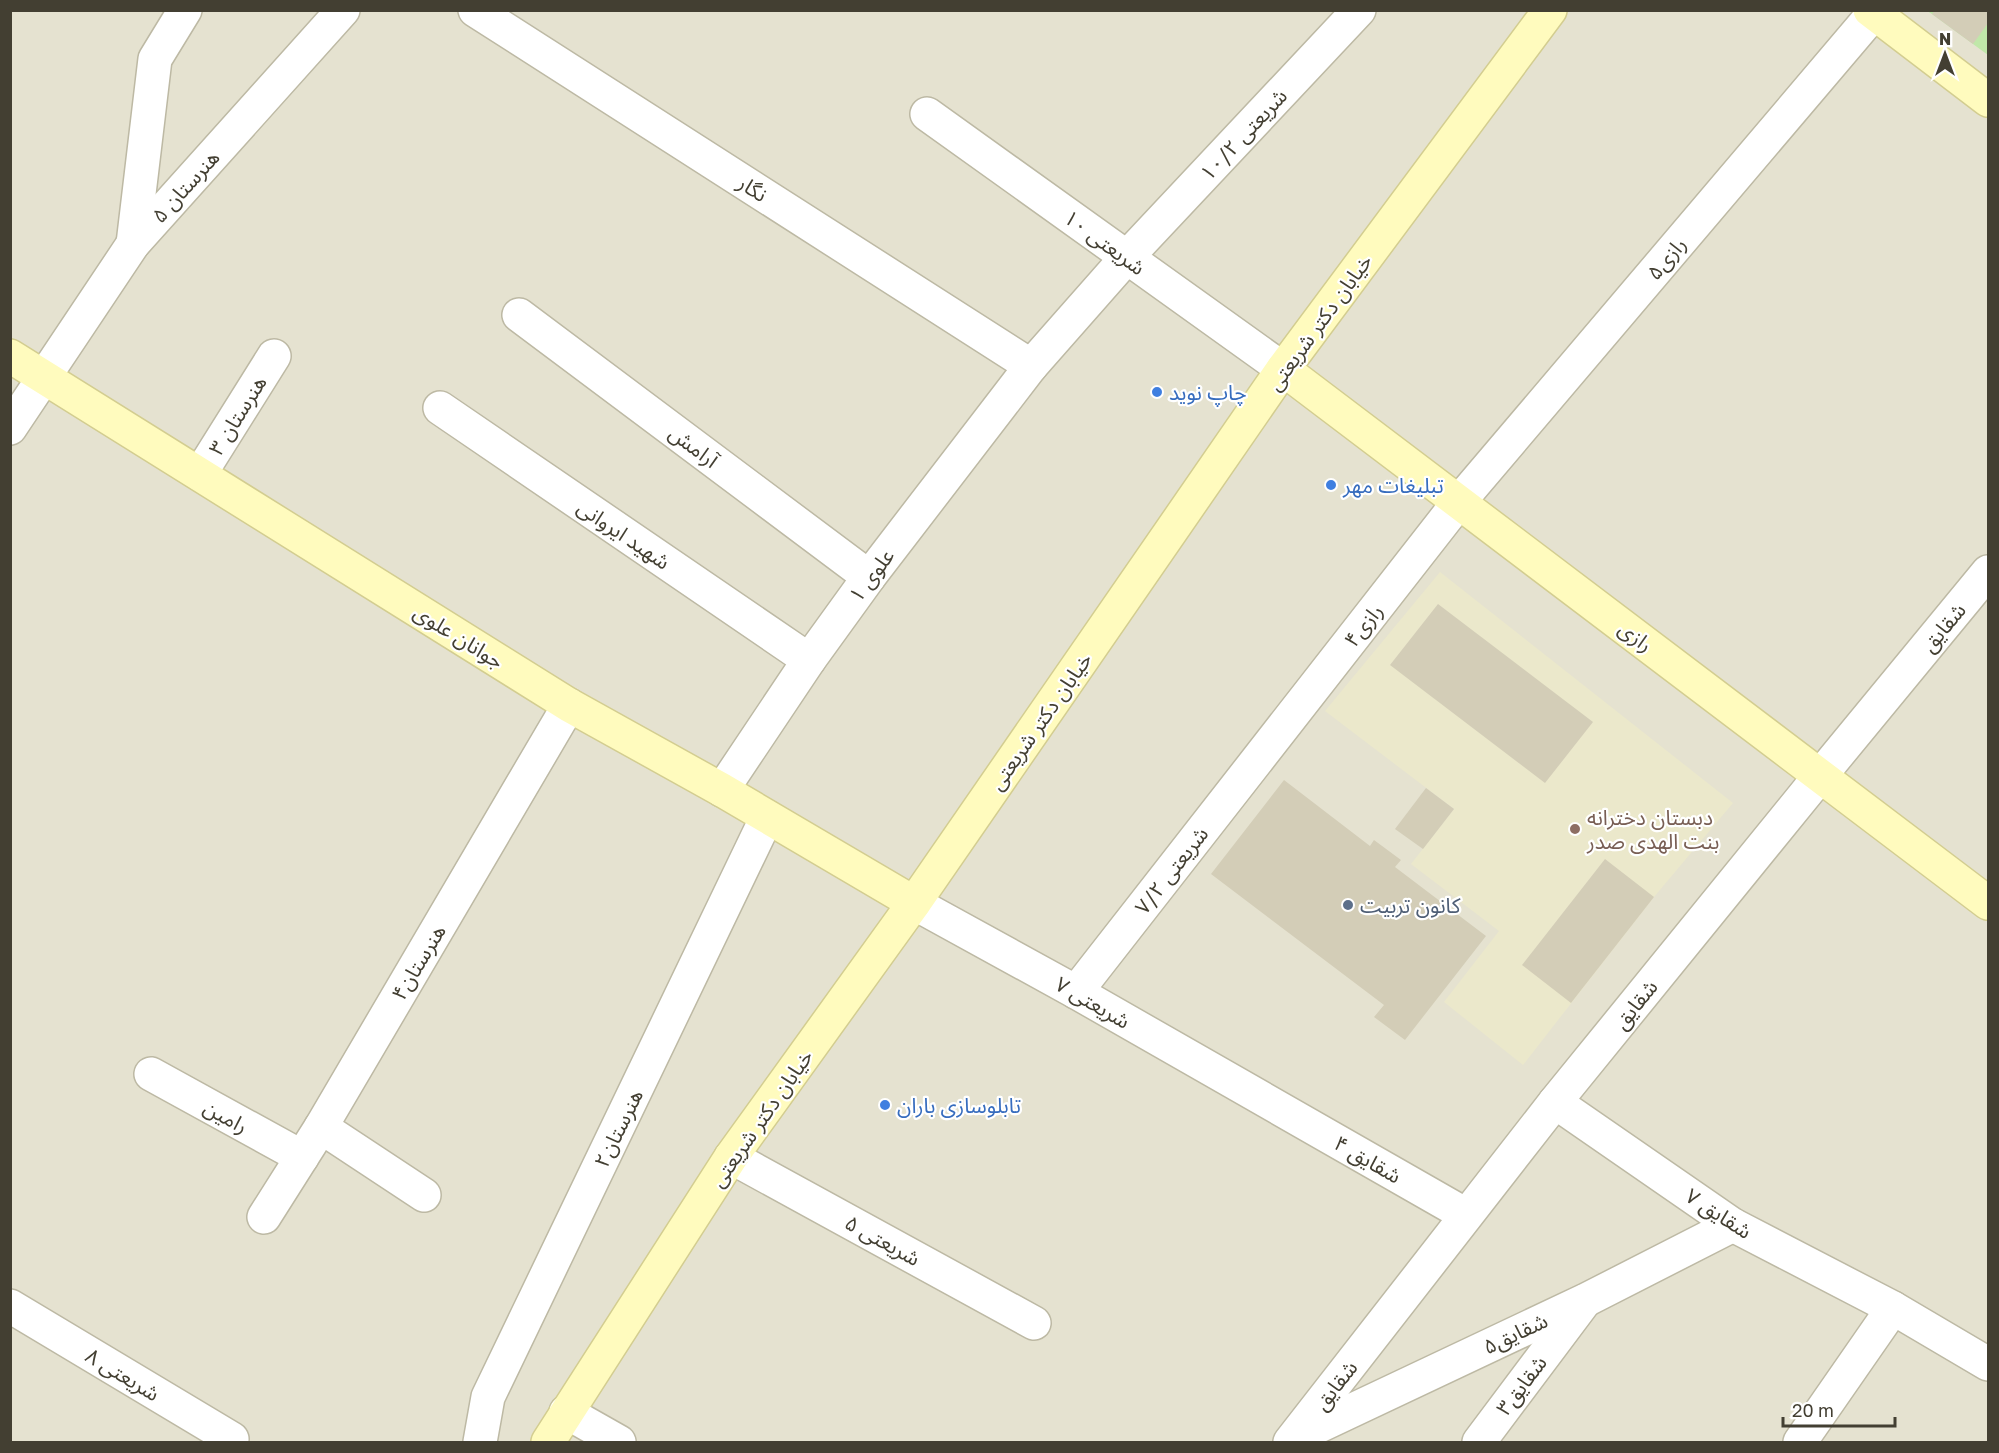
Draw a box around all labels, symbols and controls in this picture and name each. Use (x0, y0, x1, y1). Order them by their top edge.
north arrow (1915, 24, 1975, 84)
text: N (1939, 29, 1951, 49)
street label: شریعتی ۱۰/۲ (1194, 83, 1292, 185)
street label: هنرستان ۵ (146, 144, 224, 228)
street label: نگار (732, 168, 773, 207)
street label: شریعتی ۱۰ (1059, 204, 1151, 280)
street label: رازی۵ (1641, 231, 1691, 285)
street label: خیابان دکتر شریعتی (1261, 249, 1377, 395)
street label: هنرستان ۳ (202, 370, 272, 460)
place label: چاپ نوید (1169, 379, 1247, 407)
marker: چاپ نوید (1150, 385, 1164, 399)
street label: آرامش (664, 419, 724, 473)
place label: تبلیغات مهر (1342, 472, 1444, 498)
marker: تبلیغات مهر (1324, 478, 1338, 492)
street label: شهید ایروانی (573, 493, 675, 575)
street label: علوی ۱ (843, 543, 899, 607)
street label: شقایق (1915, 597, 1972, 658)
street label: جوانان علوی (409, 598, 509, 674)
street label: رازی۴ (1338, 598, 1388, 652)
street label: رازی (1614, 615, 1658, 657)
street label: خیابان دکتر شریعتی (983, 647, 1097, 795)
place label: دبستان دخترانه بنت الهدی صدر (1586, 804, 1719, 854)
street label: شریعتی ۷/۲ (1129, 821, 1213, 919)
marker: دبستان دخترانه بنت الهدی صدر (1568, 822, 1582, 836)
place label: کانون تربیت (1360, 892, 1461, 918)
marker: کانون تربیت (1341, 898, 1355, 912)
street label: هنرستان۴ (385, 919, 451, 1005)
street label: ۷ شریعتی (1051, 970, 1135, 1034)
street label: شقایق (1607, 974, 1664, 1035)
street label: خیابان دکتر شریعتی (704, 1044, 818, 1192)
street label: هنرستان۲ (588, 1085, 648, 1171)
place label: تابلوسازی باران (897, 1092, 1021, 1118)
street label: رامین (199, 1093, 253, 1139)
marker: تابلوسازی باران (878, 1098, 892, 1112)
street label: شقایق ۴ (1329, 1129, 1406, 1189)
street label: شقایق ۷ (1681, 1182, 1757, 1245)
street label: شریعتی ۵ (841, 1209, 925, 1271)
street label: شقایق۵ (1479, 1307, 1552, 1360)
street label: شریعتی ۸ (81, 1342, 165, 1406)
street label: شقایق۳ (1490, 1350, 1553, 1421)
street label: شقایق (1307, 1355, 1363, 1416)
scale bar (1783, 1390, 1896, 1428)
text: 20 m (1792, 1399, 1834, 1421)

